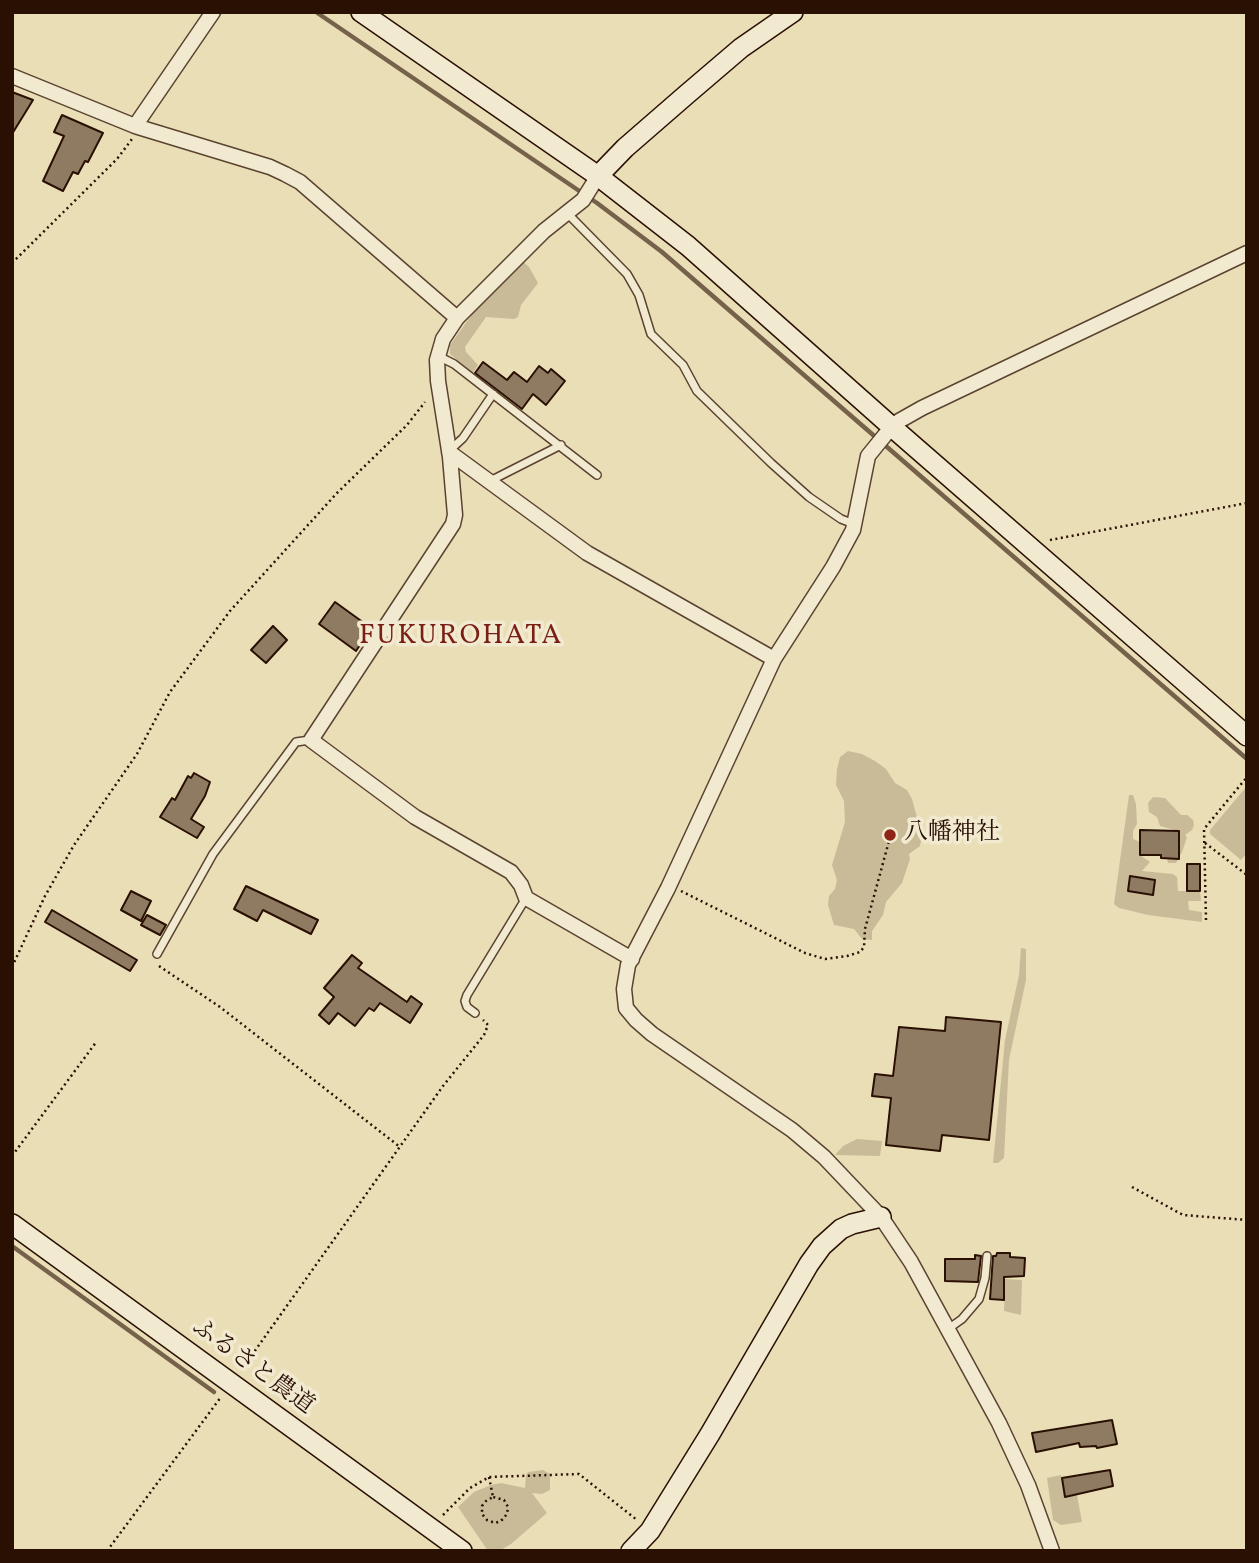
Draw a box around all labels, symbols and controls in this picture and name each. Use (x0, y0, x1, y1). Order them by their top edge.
district label: FUKUROHATA (360, 621, 562, 655)
place label: 八幡神社 (904, 821, 1000, 849)
marker: 八幡神社 (882, 827, 898, 843)
street label: ふるさと農道 (185, 1314, 319, 1422)

